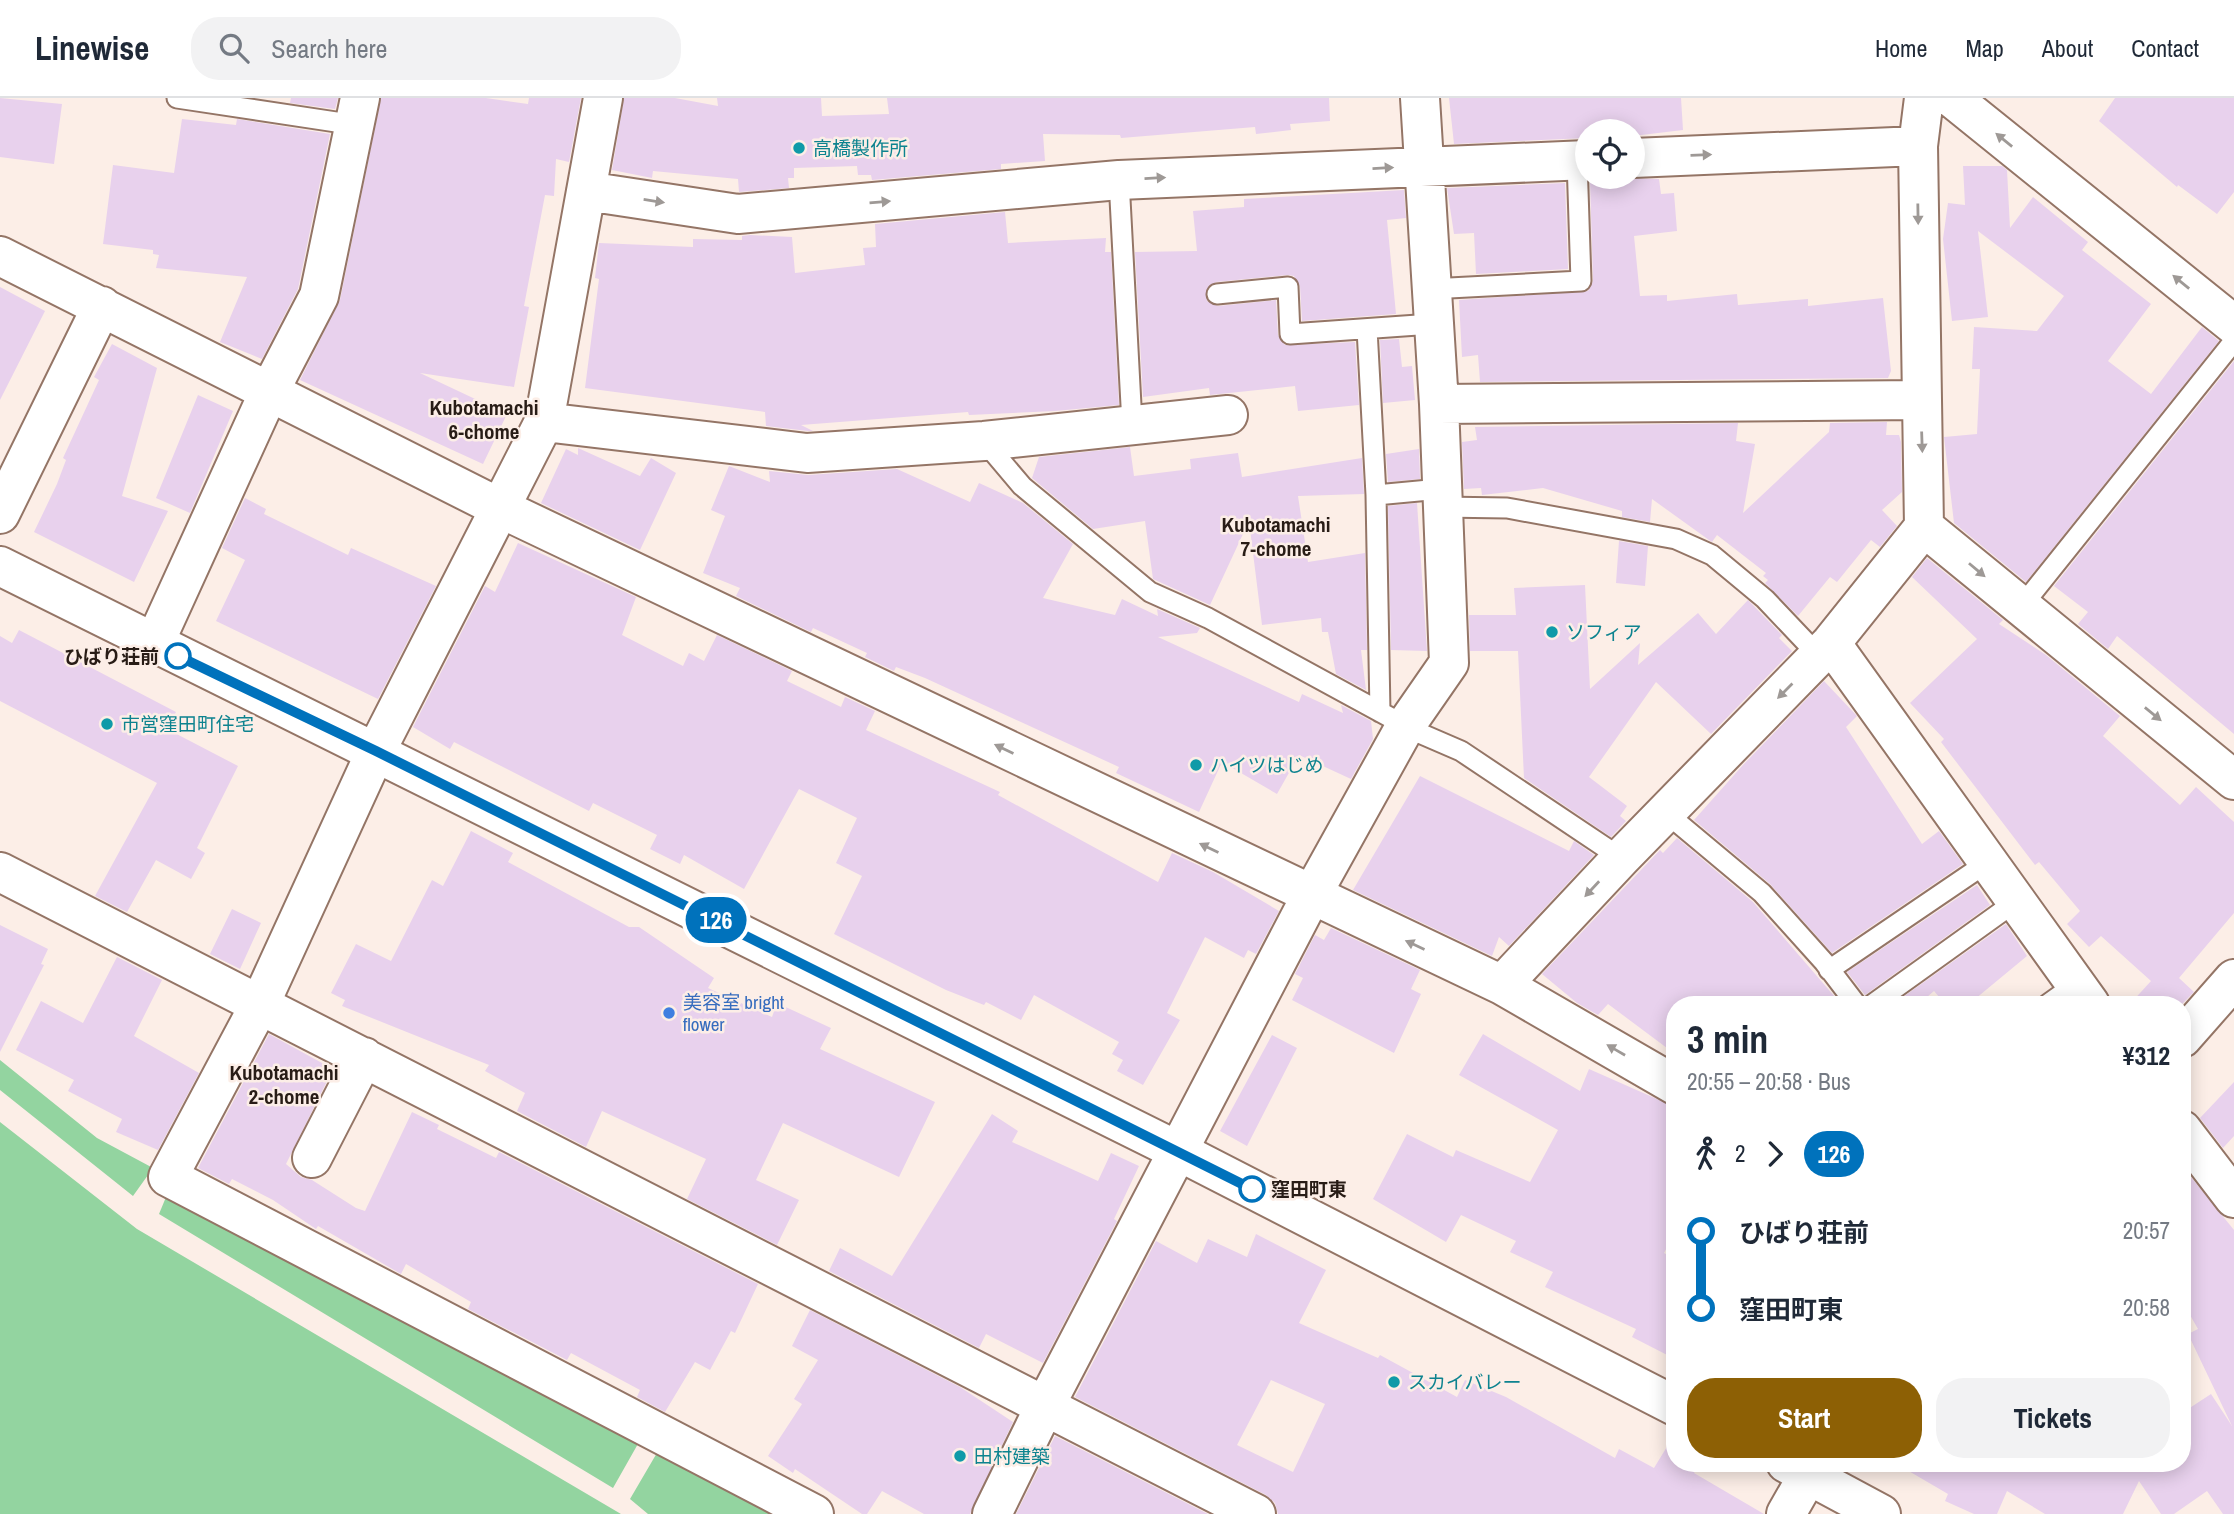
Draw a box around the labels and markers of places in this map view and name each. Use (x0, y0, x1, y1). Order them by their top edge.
place label: 高橋製作所 (813, 135, 908, 161)
marker: 高橋製作所 (791, 140, 807, 156)
place label: ソフィア (1566, 619, 1642, 645)
marker: ソフィア (1544, 624, 1560, 640)
place label: ひばり荘前 (64, 643, 159, 669)
marker: ひばり荘前 (165, 643, 191, 669)
place label: 市営窪田町住宅 (121, 711, 254, 737)
marker: 市営窪田町住宅 (99, 716, 115, 732)
place label: ハイツはじめ (1210, 752, 1324, 778)
marker: ハイツはじめ (1188, 757, 1204, 773)
place label: 美容室 bright flower (683, 989, 785, 1037)
marker: 美容室 bright flower (661, 1005, 677, 1021)
marker: 窪田町東 (1239, 1176, 1265, 1202)
place label: 窪田町東 (1271, 1176, 1347, 1202)
place label: スカイバレー (1408, 1369, 1522, 1395)
marker: スカイバレー (1386, 1374, 1402, 1390)
place label: 田村建築 (974, 1443, 1050, 1469)
marker: 田村建築 (952, 1448, 968, 1464)

